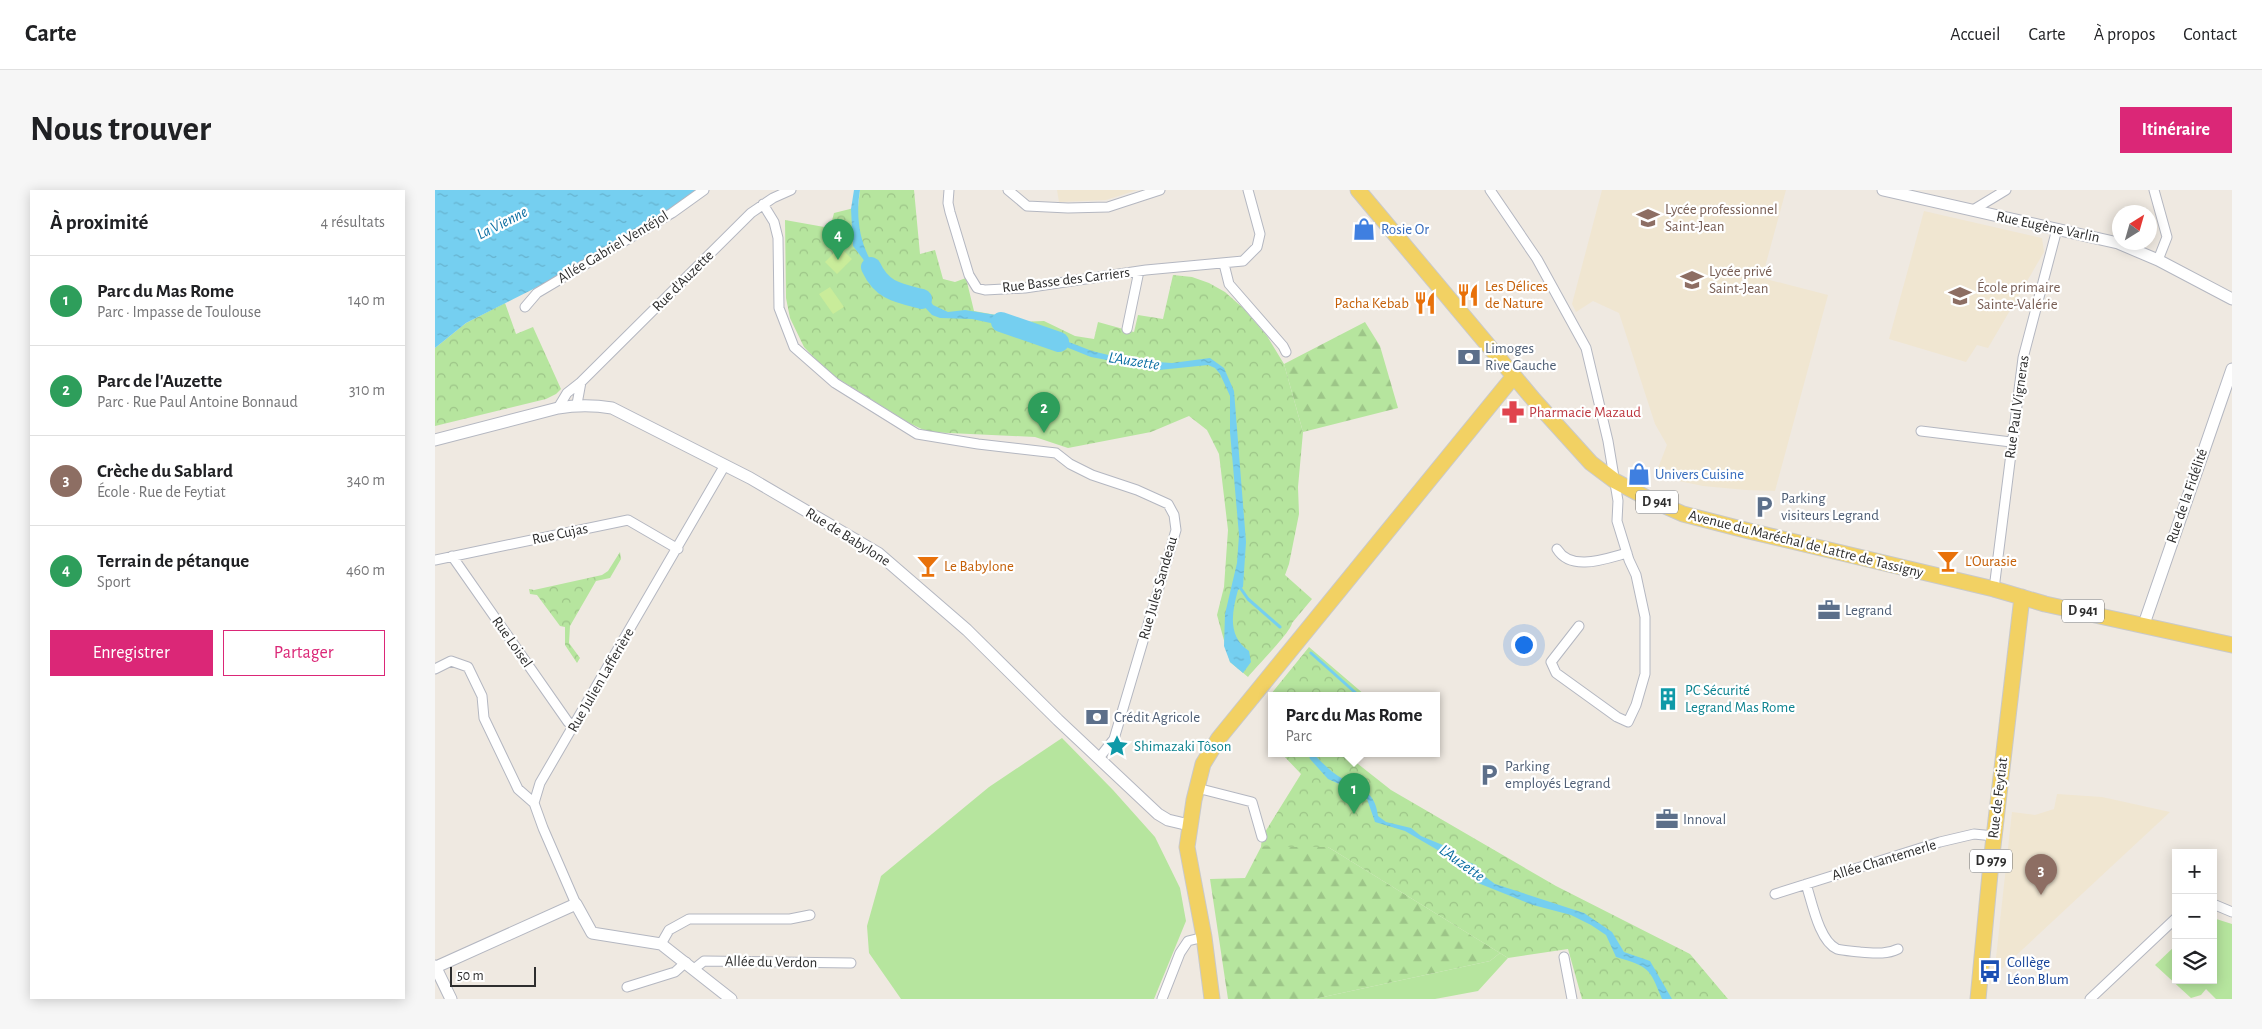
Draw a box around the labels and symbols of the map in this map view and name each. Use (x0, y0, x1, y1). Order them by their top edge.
place label: Lycée professionnel Saint-Jean (1665, 202, 1778, 234)
water label: La Vienne (474, 203, 530, 243)
school or university icon: Lycée professionnel Saint-Jean (1635, 205, 1661, 231)
north arrow (2112, 205, 2157, 250)
street label: Allée Gabriel Ventéjol (555, 208, 671, 286)
street label: Rue Eugène Varlin (1995, 209, 2101, 245)
shop icon: Rosie Or (1351, 216, 1377, 242)
pin: 4 (822, 219, 854, 260)
place label: Rosie Or (1381, 222, 1429, 237)
street label: Rue d'Auzette (650, 247, 717, 314)
place label: Lycée privé Saint-Jean (1709, 264, 1772, 296)
street label: Rue Basse des Carriers (1001, 265, 1131, 295)
school or university icon: Lycée privé Saint-Jean (1679, 267, 1705, 293)
place label: École primaire Sainte-Valérie (1977, 278, 2060, 312)
place label: Les Délices de Nature (1485, 279, 1548, 311)
restaurant icon: Les Délices de Nature (1455, 282, 1481, 308)
school or university icon: École primaire Sainte-Valérie (1947, 283, 1973, 309)
restaurant icon: Pacha Kebab (1412, 290, 1438, 316)
place label: Pacha Kebab (1335, 296, 1409, 311)
place label: Limoges Rive Gauche (1485, 341, 1556, 373)
bank icon: Limoges Rive Gauche (1456, 344, 1482, 370)
water label: L'Auzette (1107, 349, 1161, 373)
street label: Rue Paul Vigneras (2002, 354, 2032, 460)
pin: 2 (1028, 392, 1060, 433)
pharmacy icon: Pharmacie Mazaud (1500, 399, 1526, 425)
place label: Pharmacie Mazaud (1529, 405, 1641, 420)
street label: Rue de la Fidélité (2164, 447, 2210, 545)
shop icon: Univers Cuisine (1626, 461, 1652, 487)
place label: Univers Cuisine (1655, 467, 1744, 482)
road number: D 941 (1636, 490, 1678, 514)
place label: Parking visiteurs Legrand (1781, 491, 1879, 523)
parking icon: Parking visiteurs Legrand (1751, 494, 1777, 520)
street label: Rue de Babylone (803, 505, 893, 569)
street label: Avenue du Maréchal de Lattre de Tassigny (1687, 508, 1926, 581)
street label: Rue Cujas (531, 521, 589, 547)
street label: Rue Jules Sandeau (1136, 534, 1180, 641)
bar icon: L'Ourasie (1935, 548, 1961, 574)
bar icon: Le Babylone (915, 553, 941, 579)
place label: L'Ourasie (1965, 554, 2017, 569)
place label: Le Babylone (944, 559, 1014, 574)
office icon: Legrand (1816, 597, 1842, 623)
road number: D 941 (2062, 600, 2104, 622)
place label: Legrand (1845, 603, 1892, 618)
street label: Rue Loisel (489, 614, 535, 670)
street label: Rue Julien Lafferière (565, 625, 637, 735)
your location (1511, 632, 1537, 658)
place label: PC Sécurité Legrand Mas Rome (1685, 683, 1795, 715)
building icon: PC Sécurité Legrand Mas Rome (1655, 686, 1681, 712)
bank icon: Crédit Agricole (1084, 704, 1110, 730)
place label: Crédit Agricole (1114, 710, 1200, 725)
place icon: Shimazaki Tôson (1104, 733, 1130, 759)
place label: Shimazaki Tôson (1134, 739, 1232, 754)
street label: Rue de Feytiat (1986, 756, 2010, 839)
place label: Parking employés Legrand (1505, 759, 1611, 791)
parking icon: Parking employés Legrand (1476, 762, 1502, 788)
pin: 1 (1338, 773, 1370, 814)
office icon: Innoval (1654, 806, 1680, 832)
place label: Innoval (1683, 812, 1726, 827)
street label: Allée Chantemerle (1830, 837, 1938, 883)
water label: L'Auzette (1436, 841, 1488, 885)
road number: D 979 (1970, 849, 2012, 872)
pin: 3 (2025, 854, 2057, 895)
street label: Allée du Verdon (725, 954, 817, 970)
place label: Collège Léon Blum (2007, 955, 2069, 987)
bus stop icon: Collège Léon Blum (1977, 958, 2003, 984)
scale bar (450, 964, 536, 987)

